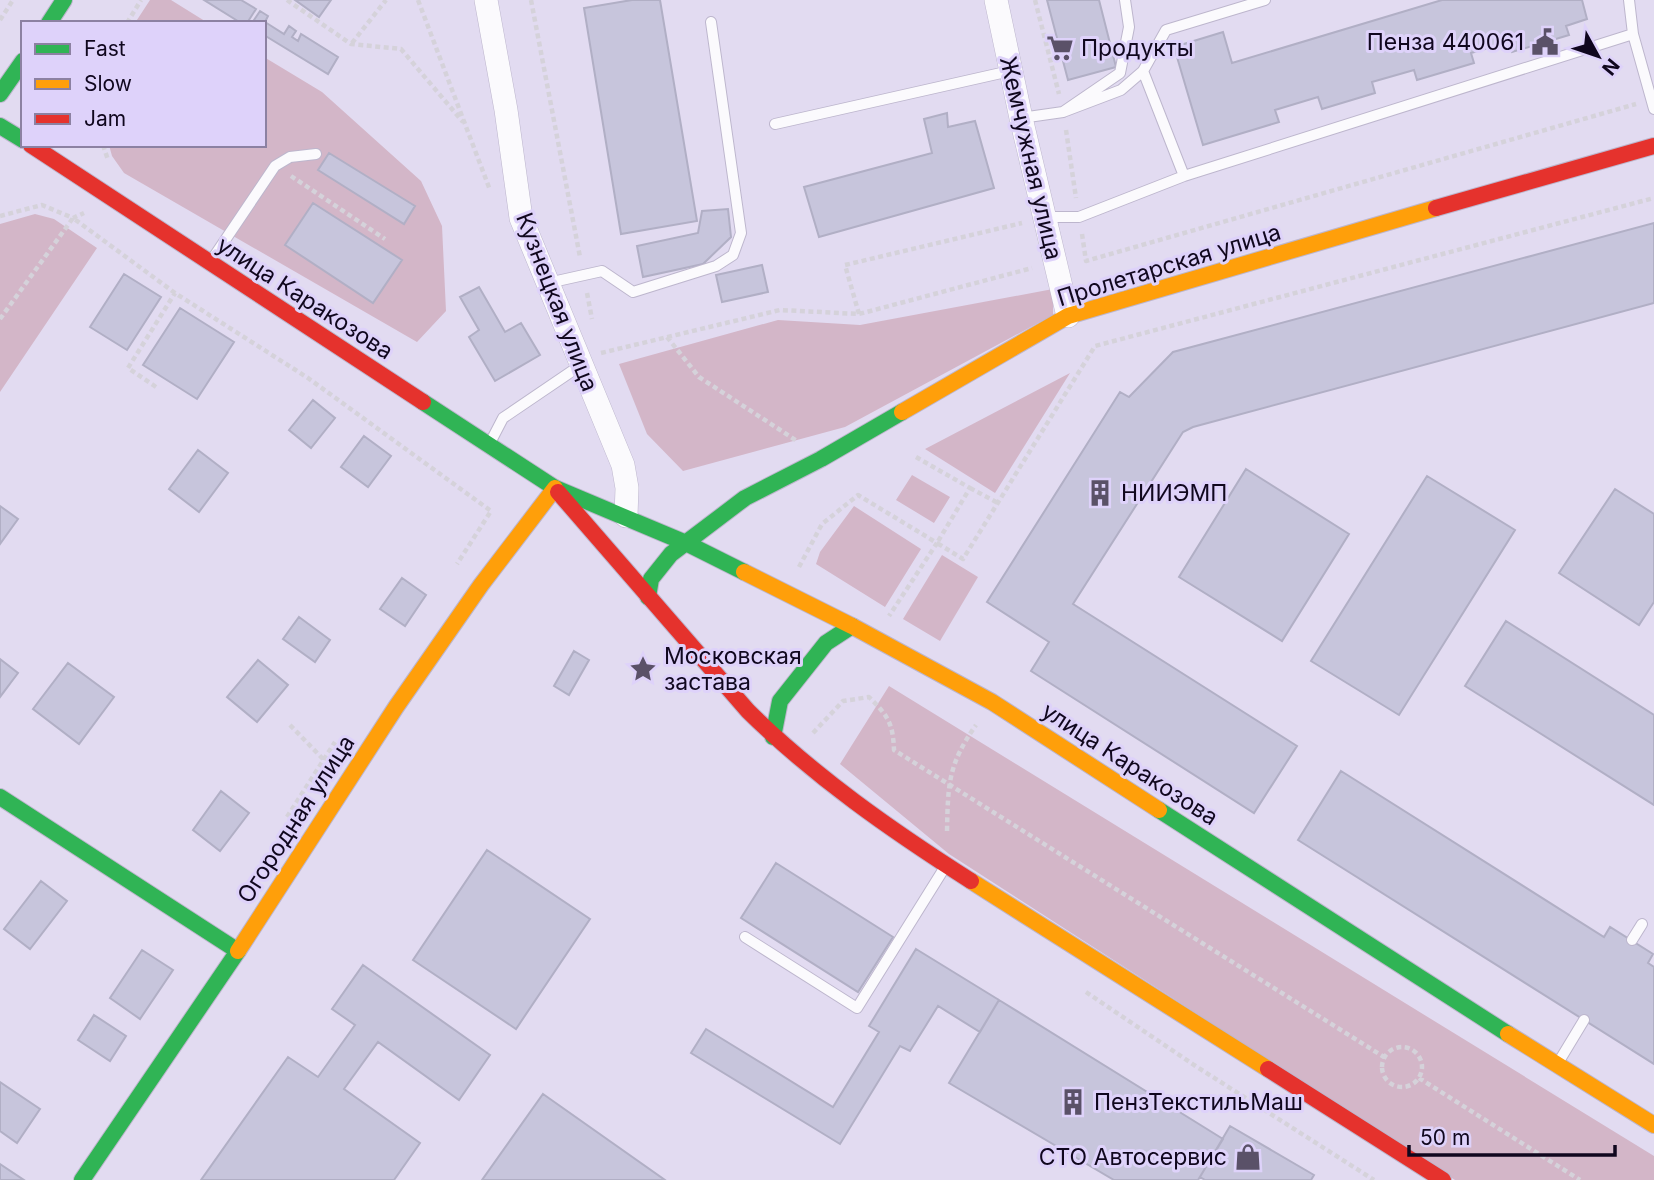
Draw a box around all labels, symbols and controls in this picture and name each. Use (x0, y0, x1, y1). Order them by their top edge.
legend (21, 21, 266, 147)
north arrow (1563, 21, 1633, 91)
public building icon: Пенза 440061 (1530, 27, 1560, 57)
place label: Пенза 440061 (1367, 28, 1524, 56)
supermarket icon: Продукты (1045, 33, 1075, 63)
place label: Продукты (1081, 34, 1194, 62)
text: Fast (84, 36, 126, 61)
street label: Жемчужная улица (994, 53, 1068, 263)
text: N (1597, 54, 1624, 80)
text: Slow (84, 71, 132, 96)
text: Jam (84, 106, 126, 131)
street label: Кузнецкая улица (510, 209, 604, 395)
street label: Пролетарская улица (1054, 218, 1284, 312)
street label: улица Каракозова (212, 231, 398, 365)
building icon: НИИЭМП (1085, 478, 1115, 508)
place label: НИИЭМП (1121, 479, 1227, 507)
place label: Московская застава (664, 642, 802, 696)
place icon: Московская застава (628, 654, 658, 684)
street label: улица Каракозова (1037, 697, 1223, 831)
street label: Огородная улица (231, 730, 361, 908)
building icon: ПензТекстильМаш (1058, 1087, 1088, 1117)
place label: ПензТекстильМаш (1094, 1088, 1303, 1116)
scale bar (1409, 1114, 1616, 1158)
text: 50 m (1420, 1125, 1470, 1150)
shop icon: СТО Автосервис (1233, 1142, 1263, 1172)
place label: СТО Автосервис (1039, 1143, 1227, 1171)

